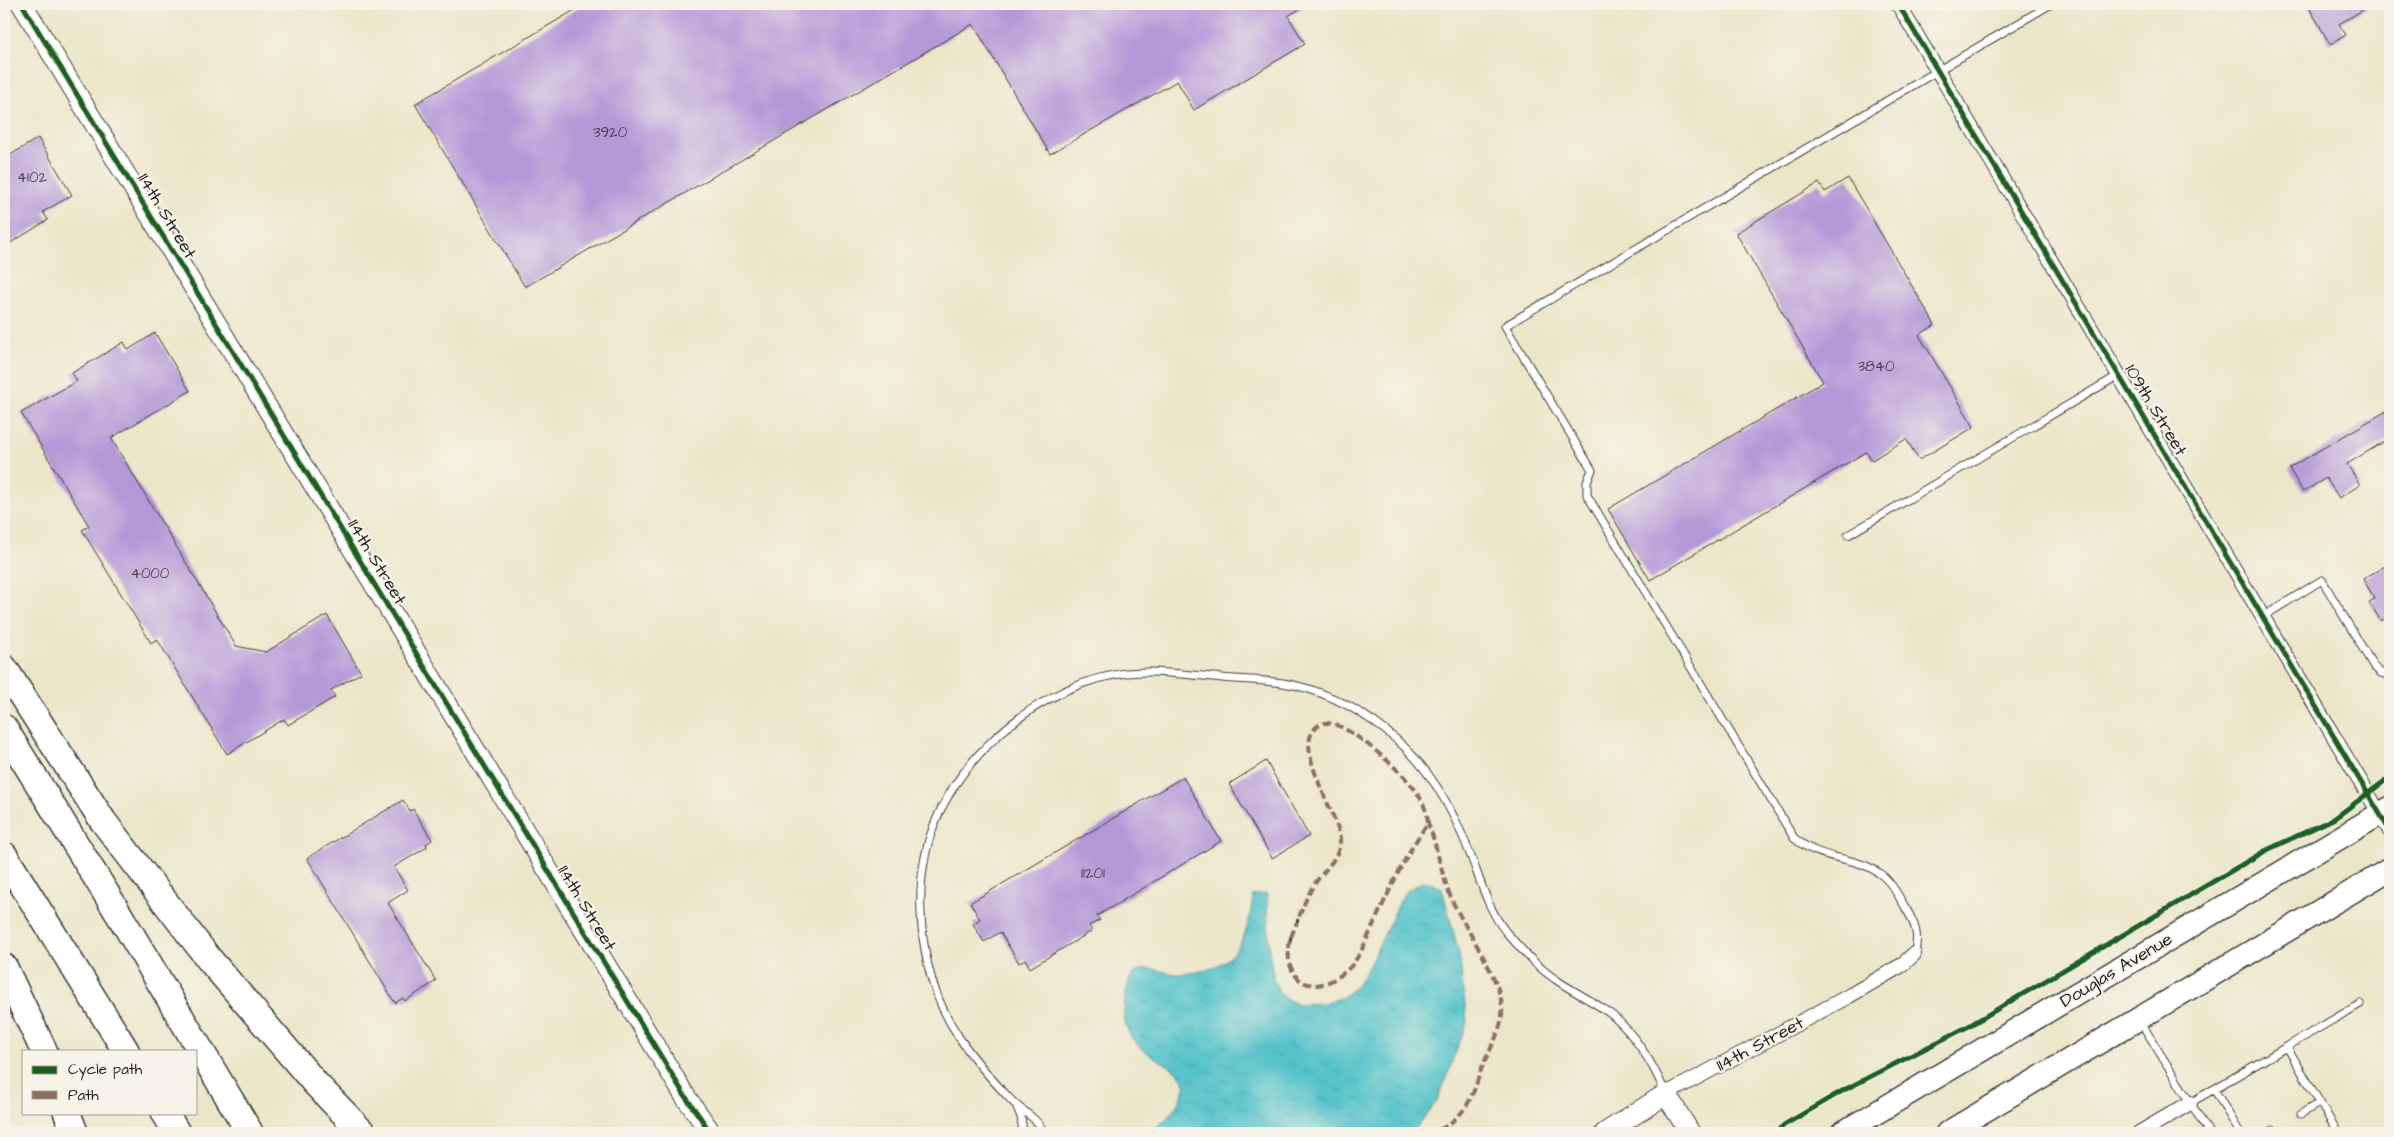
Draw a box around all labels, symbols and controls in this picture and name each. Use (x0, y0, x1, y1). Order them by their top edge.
house number: 3920 (593, 122, 628, 143)
house number: 4102 (17, 167, 47, 188)
street label: 114th Street (132, 169, 203, 264)
house number: 3840 (1857, 356, 1895, 377)
street label: 109th Street (2119, 359, 2194, 461)
street label: 114th Street (342, 515, 413, 610)
house number: 4000 (131, 563, 170, 584)
street label: 114th Street (552, 861, 623, 956)
house number: 11201 (1081, 863, 1105, 884)
street label: Douglas Avenue (2055, 926, 2178, 1014)
street label: 114th Street (1712, 1010, 1809, 1078)
legend (22, 1050, 198, 1114)
text: Cycle path (68, 1059, 143, 1081)
text: Path (68, 1085, 99, 1106)

